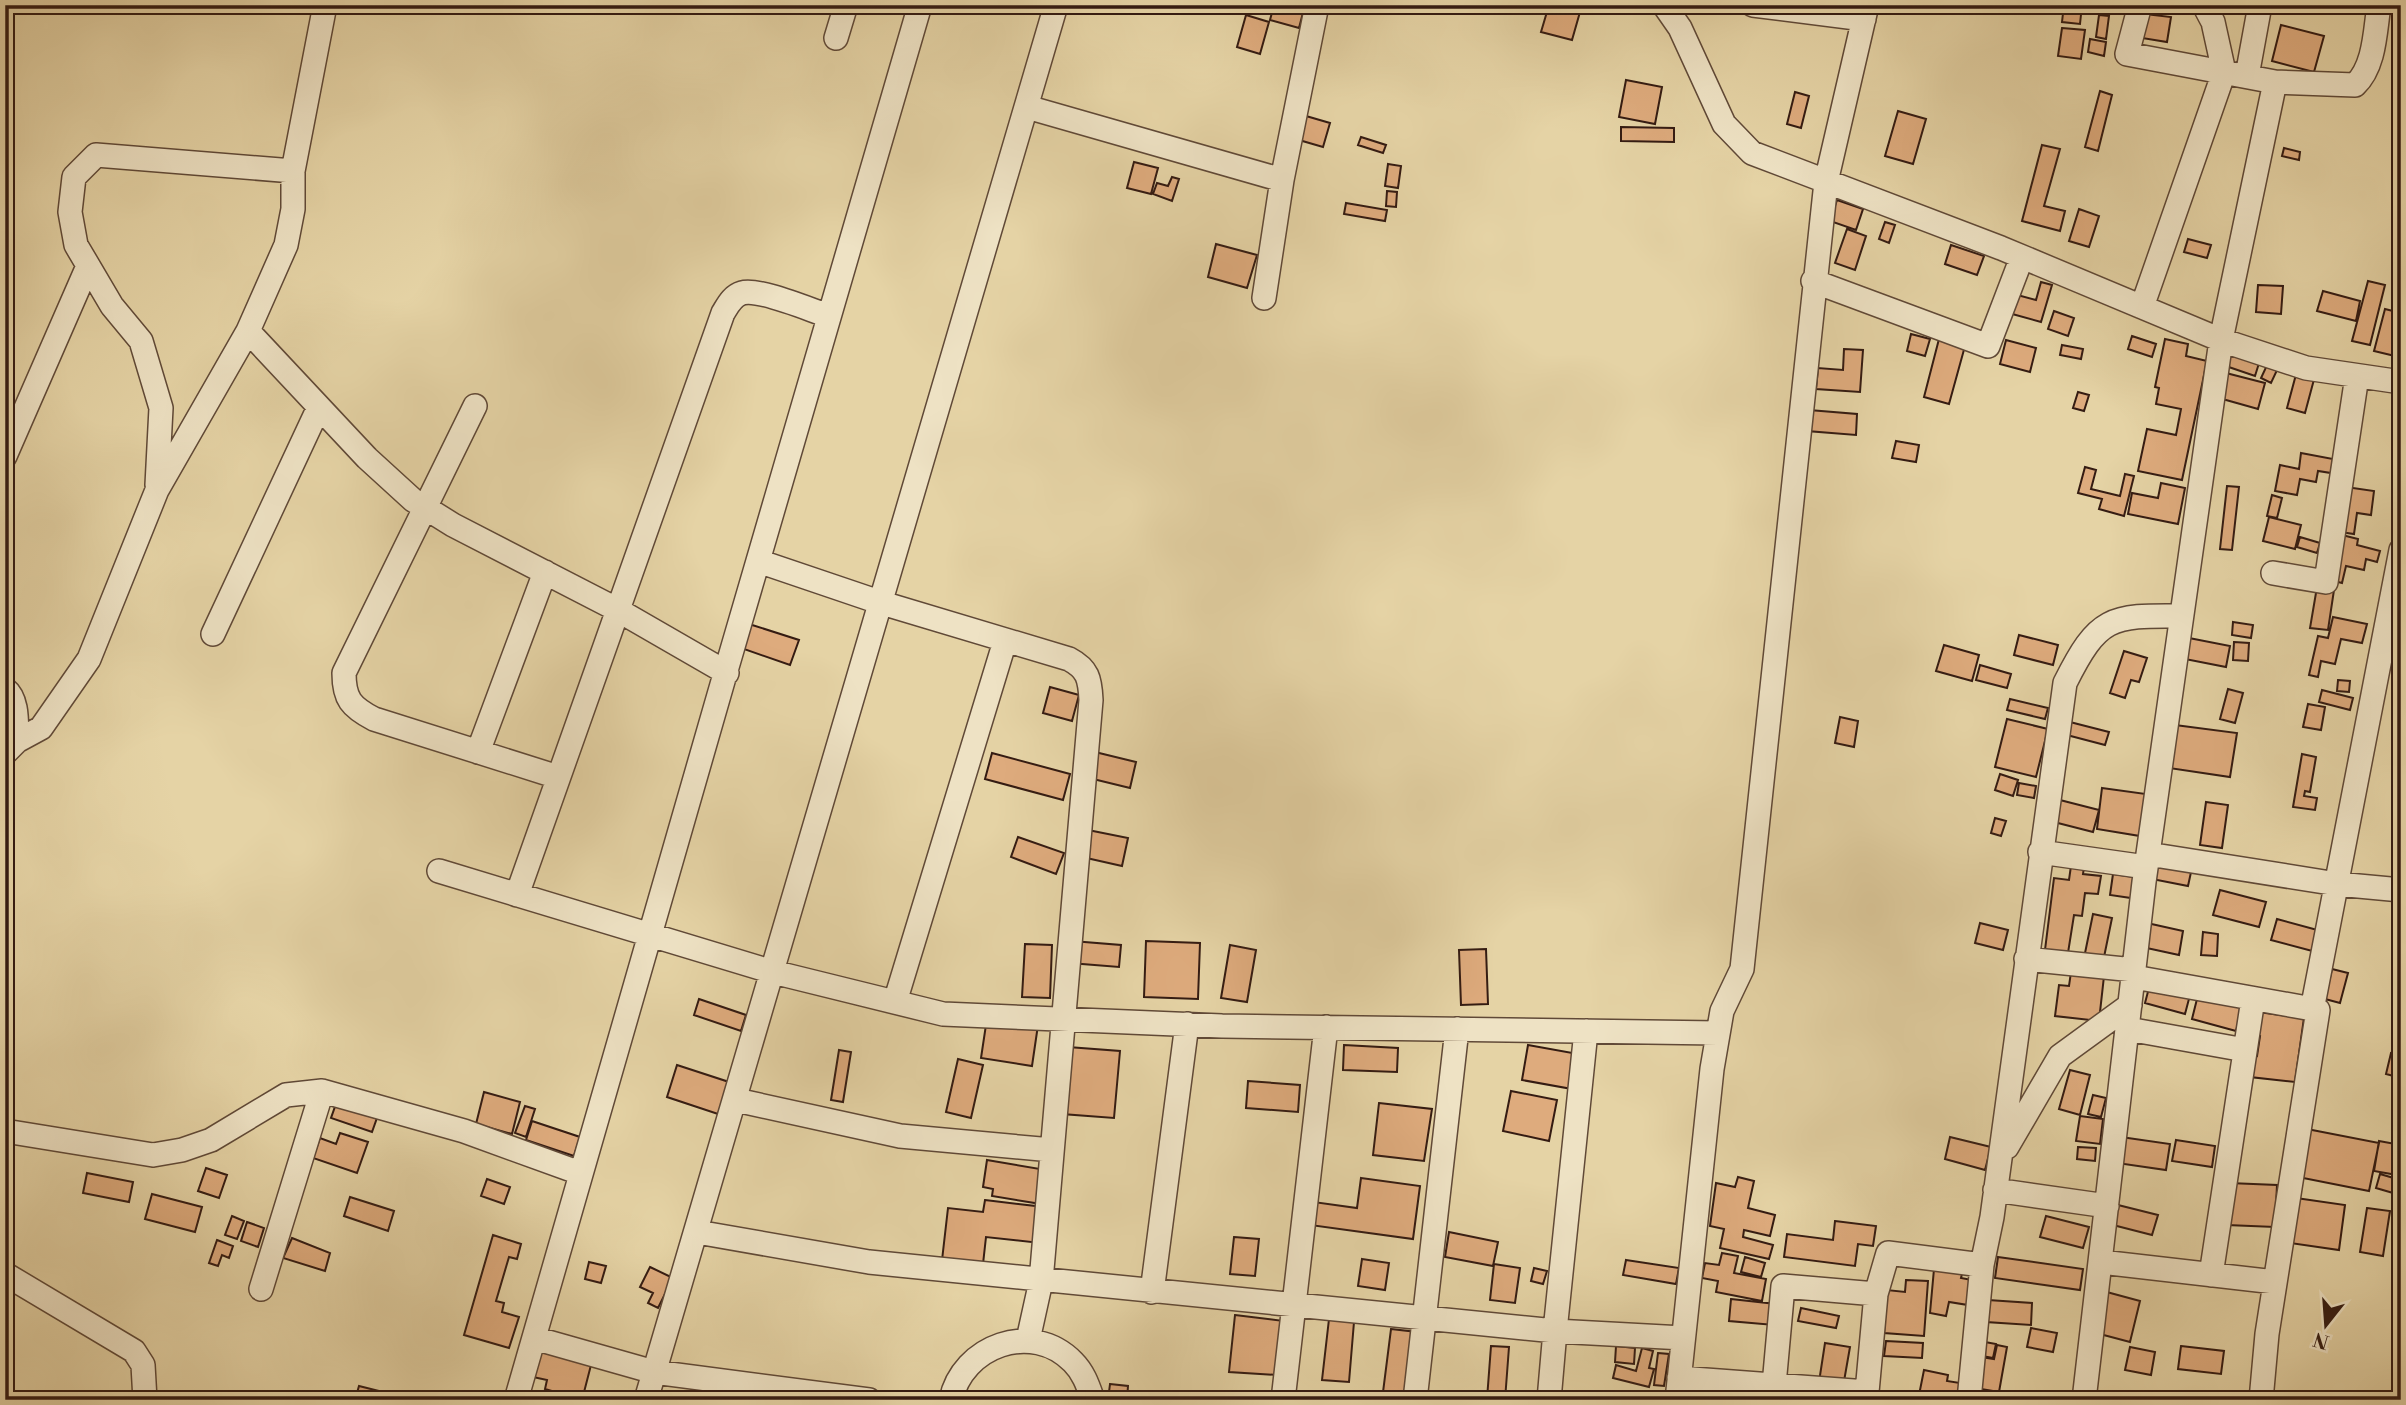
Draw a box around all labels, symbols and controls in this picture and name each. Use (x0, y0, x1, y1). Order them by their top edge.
north arrow (2290, 1290, 2360, 1360)
text: N (2311, 1327, 2332, 1354)

